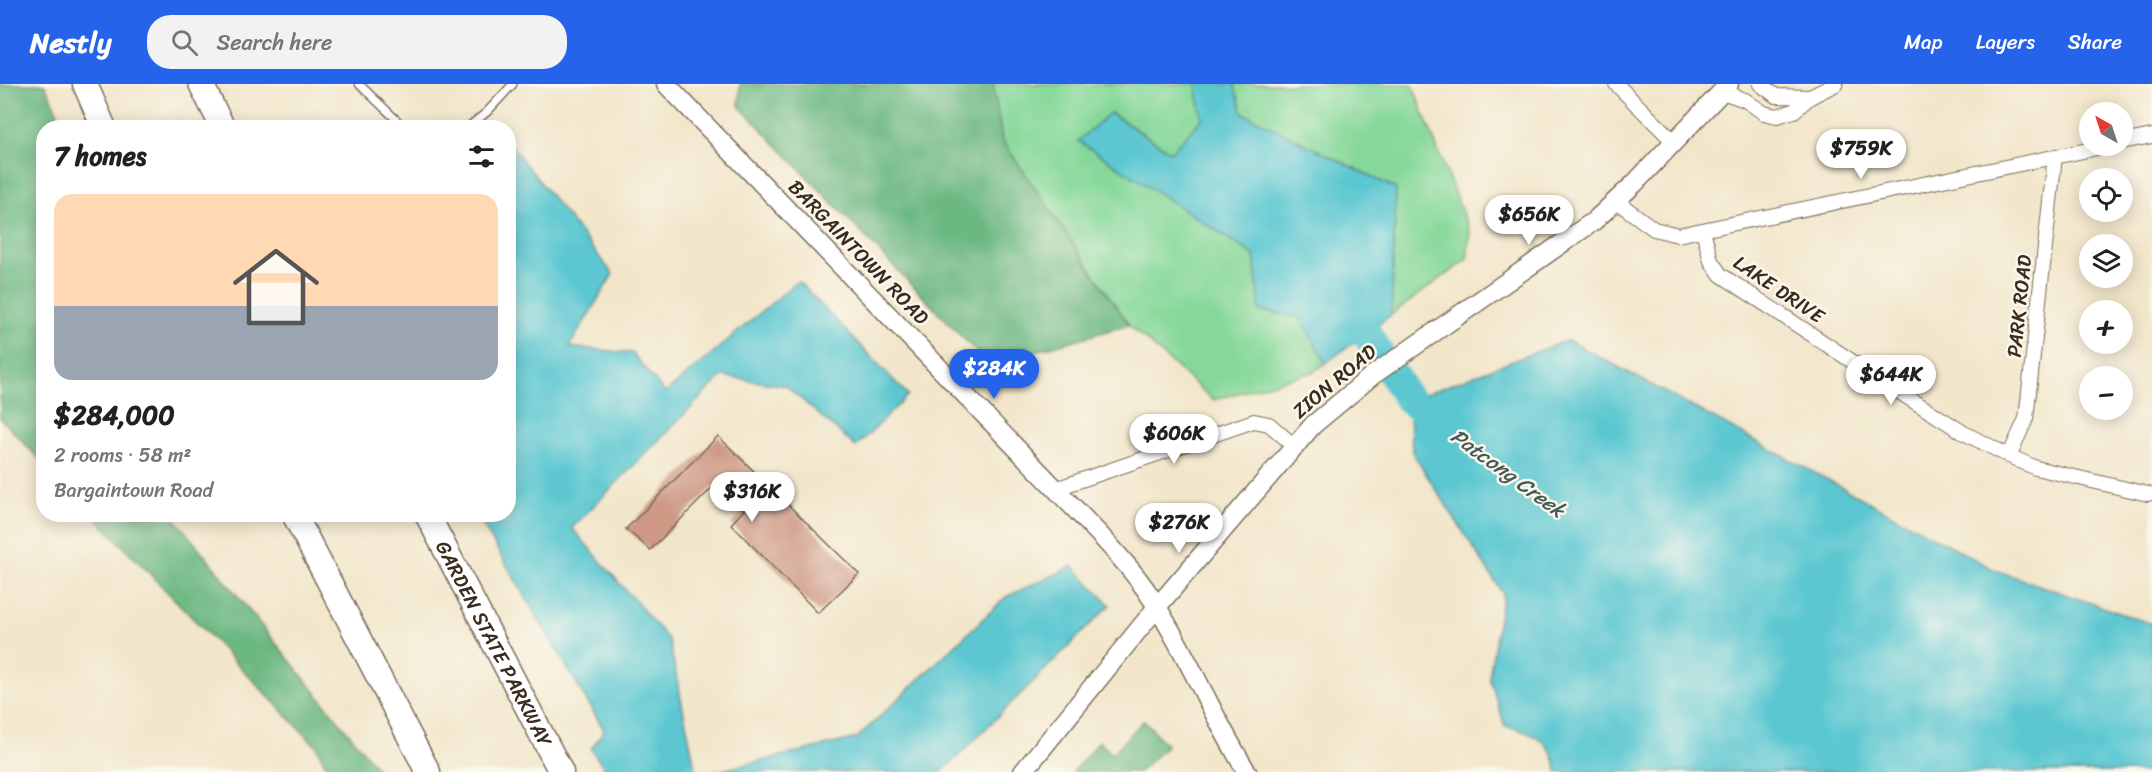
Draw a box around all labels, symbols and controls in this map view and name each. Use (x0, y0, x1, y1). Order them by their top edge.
search box (147, 15, 567, 69)
text: Nestly (30, 18, 111, 67)
text: Search here (216, 23, 332, 62)
text: Map (1904, 23, 1943, 61)
text: Layers (1976, 23, 2035, 61)
text: Share (2068, 23, 2122, 61)
icon: search (168, 26, 201, 59)
north arrow (2079, 102, 2133, 156)
map controls (2079, 102, 2133, 420)
pin: $759K (1819, 129, 1903, 180)
text: $759K (1830, 131, 1892, 166)
text: 7 homes (54, 133, 146, 179)
icon: filters (465, 140, 498, 173)
button: locate (2079, 168, 2133, 222)
street label: BARGAINTOWN ROAD (779, 171, 938, 334)
pin: $656K (1487, 195, 1571, 246)
text: $656K (1499, 197, 1559, 232)
icon: home (222, 233, 330, 341)
button: layers (2079, 234, 2133, 288)
street label: LAKE DRIVE (1726, 246, 1833, 334)
street label: PARK ROAD (1997, 253, 2042, 359)
button: + (2079, 300, 2133, 354)
street label: ZION ROAD (1284, 335, 1385, 428)
pin: $284K (952, 349, 1036, 400)
text: $284K (963, 351, 1025, 386)
pin: $644K (1849, 355, 1933, 406)
text: $644K (1860, 357, 1922, 392)
button: − (2079, 366, 2133, 420)
text: $284,000 (54, 392, 175, 438)
pin: $606K (1132, 414, 1216, 465)
text: $606K (1144, 416, 1204, 451)
water label: Patcong Creek (1442, 418, 1575, 529)
text: 2 rooms · 58 m² (54, 438, 191, 473)
pin: $316K (710, 472, 794, 523)
text: Bargaintown Road (54, 473, 213, 508)
text: $316K (724, 474, 780, 509)
pin: $276K (1137, 503, 1221, 554)
text: $276K (1149, 505, 1209, 540)
street label: GARDEN STATE PARKWAY (426, 534, 563, 754)

